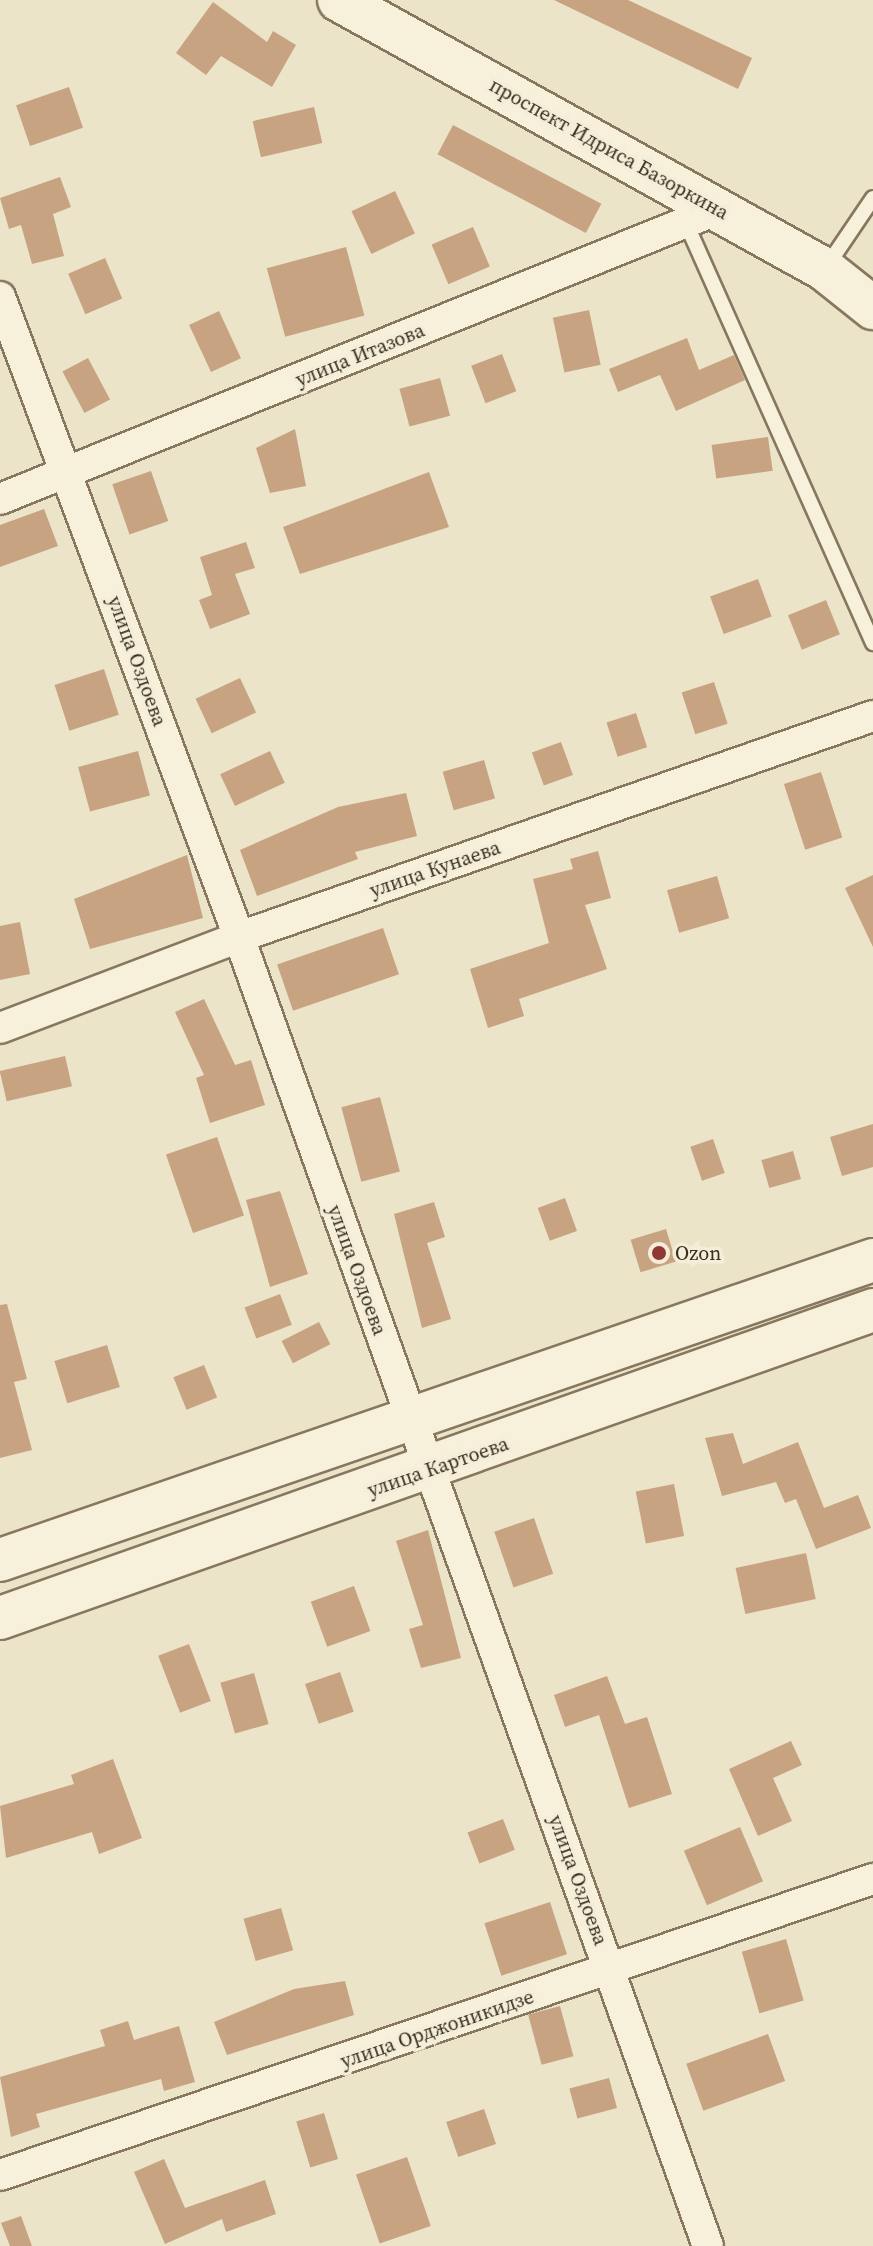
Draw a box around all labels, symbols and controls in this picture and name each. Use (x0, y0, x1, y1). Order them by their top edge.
street label: проспект Идриса Базоркина (485, 73, 733, 225)
street label: улица Итазова (292, 318, 428, 392)
street label: улица Оздоева (102, 593, 172, 729)
street label: улица Кунаева (366, 835, 504, 903)
street label: улица Оздоева (322, 1202, 392, 1338)
place label: Ozon (675, 1241, 721, 1265)
marker: Ozon (650, 1244, 668, 1262)
street label: улица Картоева (364, 1432, 512, 1502)
street label: улица Оздоева (543, 1812, 613, 1948)
street label: улица Орджоникидзе (337, 1985, 537, 2073)

